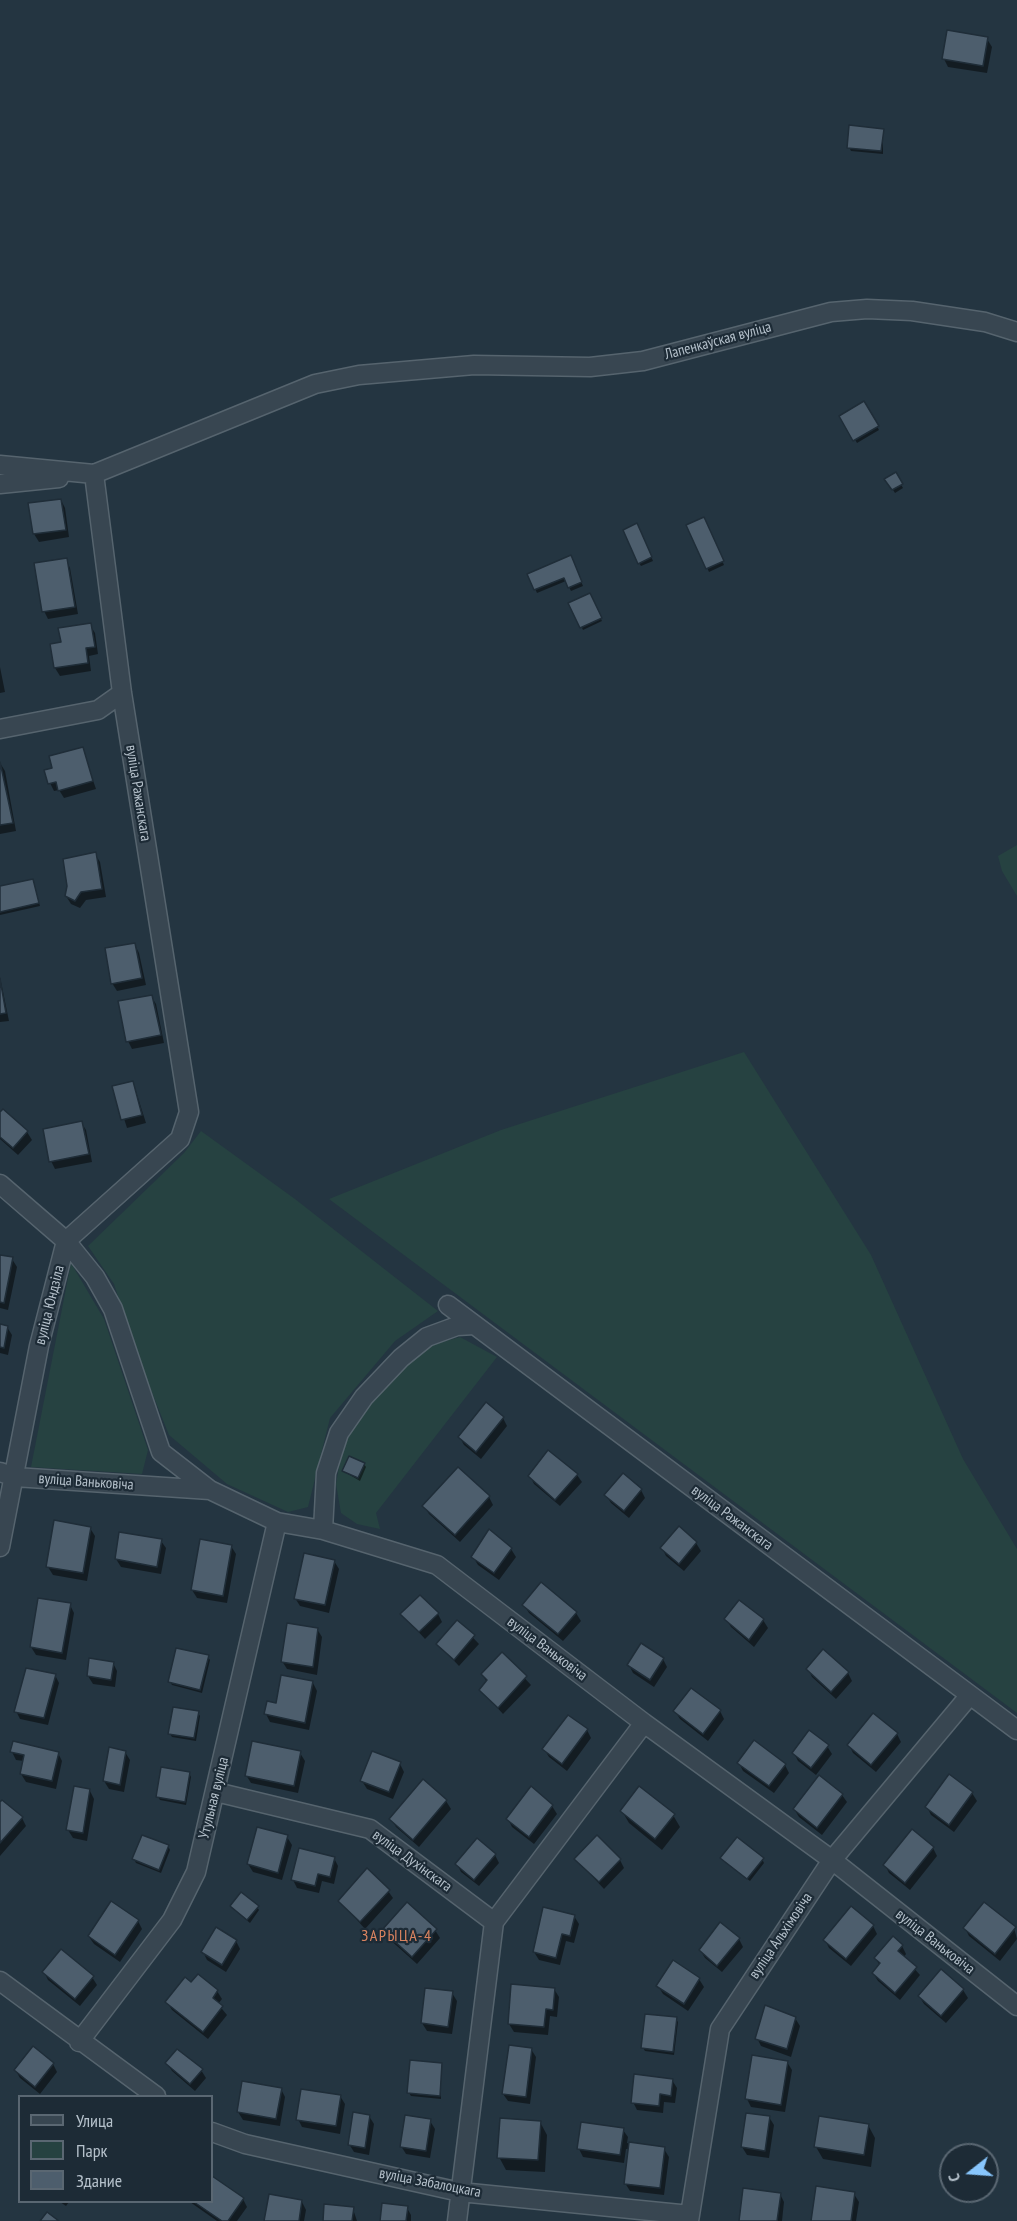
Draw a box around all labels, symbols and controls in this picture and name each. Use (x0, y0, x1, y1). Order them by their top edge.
street label: Лапенкаўская вуліца (663, 318, 773, 364)
street label: вуліца Ражанскага (122, 744, 154, 842)
street label: вуліца Юндзіла (31, 1263, 69, 1347)
street label: вуліца Ваньковіча (38, 1470, 134, 1494)
street label: вуліца Ражанскага (688, 1482, 776, 1554)
street label: вуліца Ваньковіча (504, 1613, 590, 1685)
street label: Утульная вуліца (195, 1755, 233, 1841)
street label: вуліца Духінскага (369, 1826, 455, 1896)
street label: вуліца Альхімовіча (746, 1890, 816, 1982)
street label: вуліца Ваньковіча (892, 1906, 978, 1978)
district label: ЗАРЫЦА-4 (361, 1926, 433, 1946)
legend (18, 2095, 213, 2203)
text: Улица (76, 2109, 113, 2132)
text: Парк (76, 2139, 107, 2162)
north arrow (939, 2143, 999, 2203)
street label: вуліца Забалоцкага (378, 2164, 482, 2202)
text: Здание (76, 2169, 122, 2192)
text: С (943, 2171, 964, 2184)

